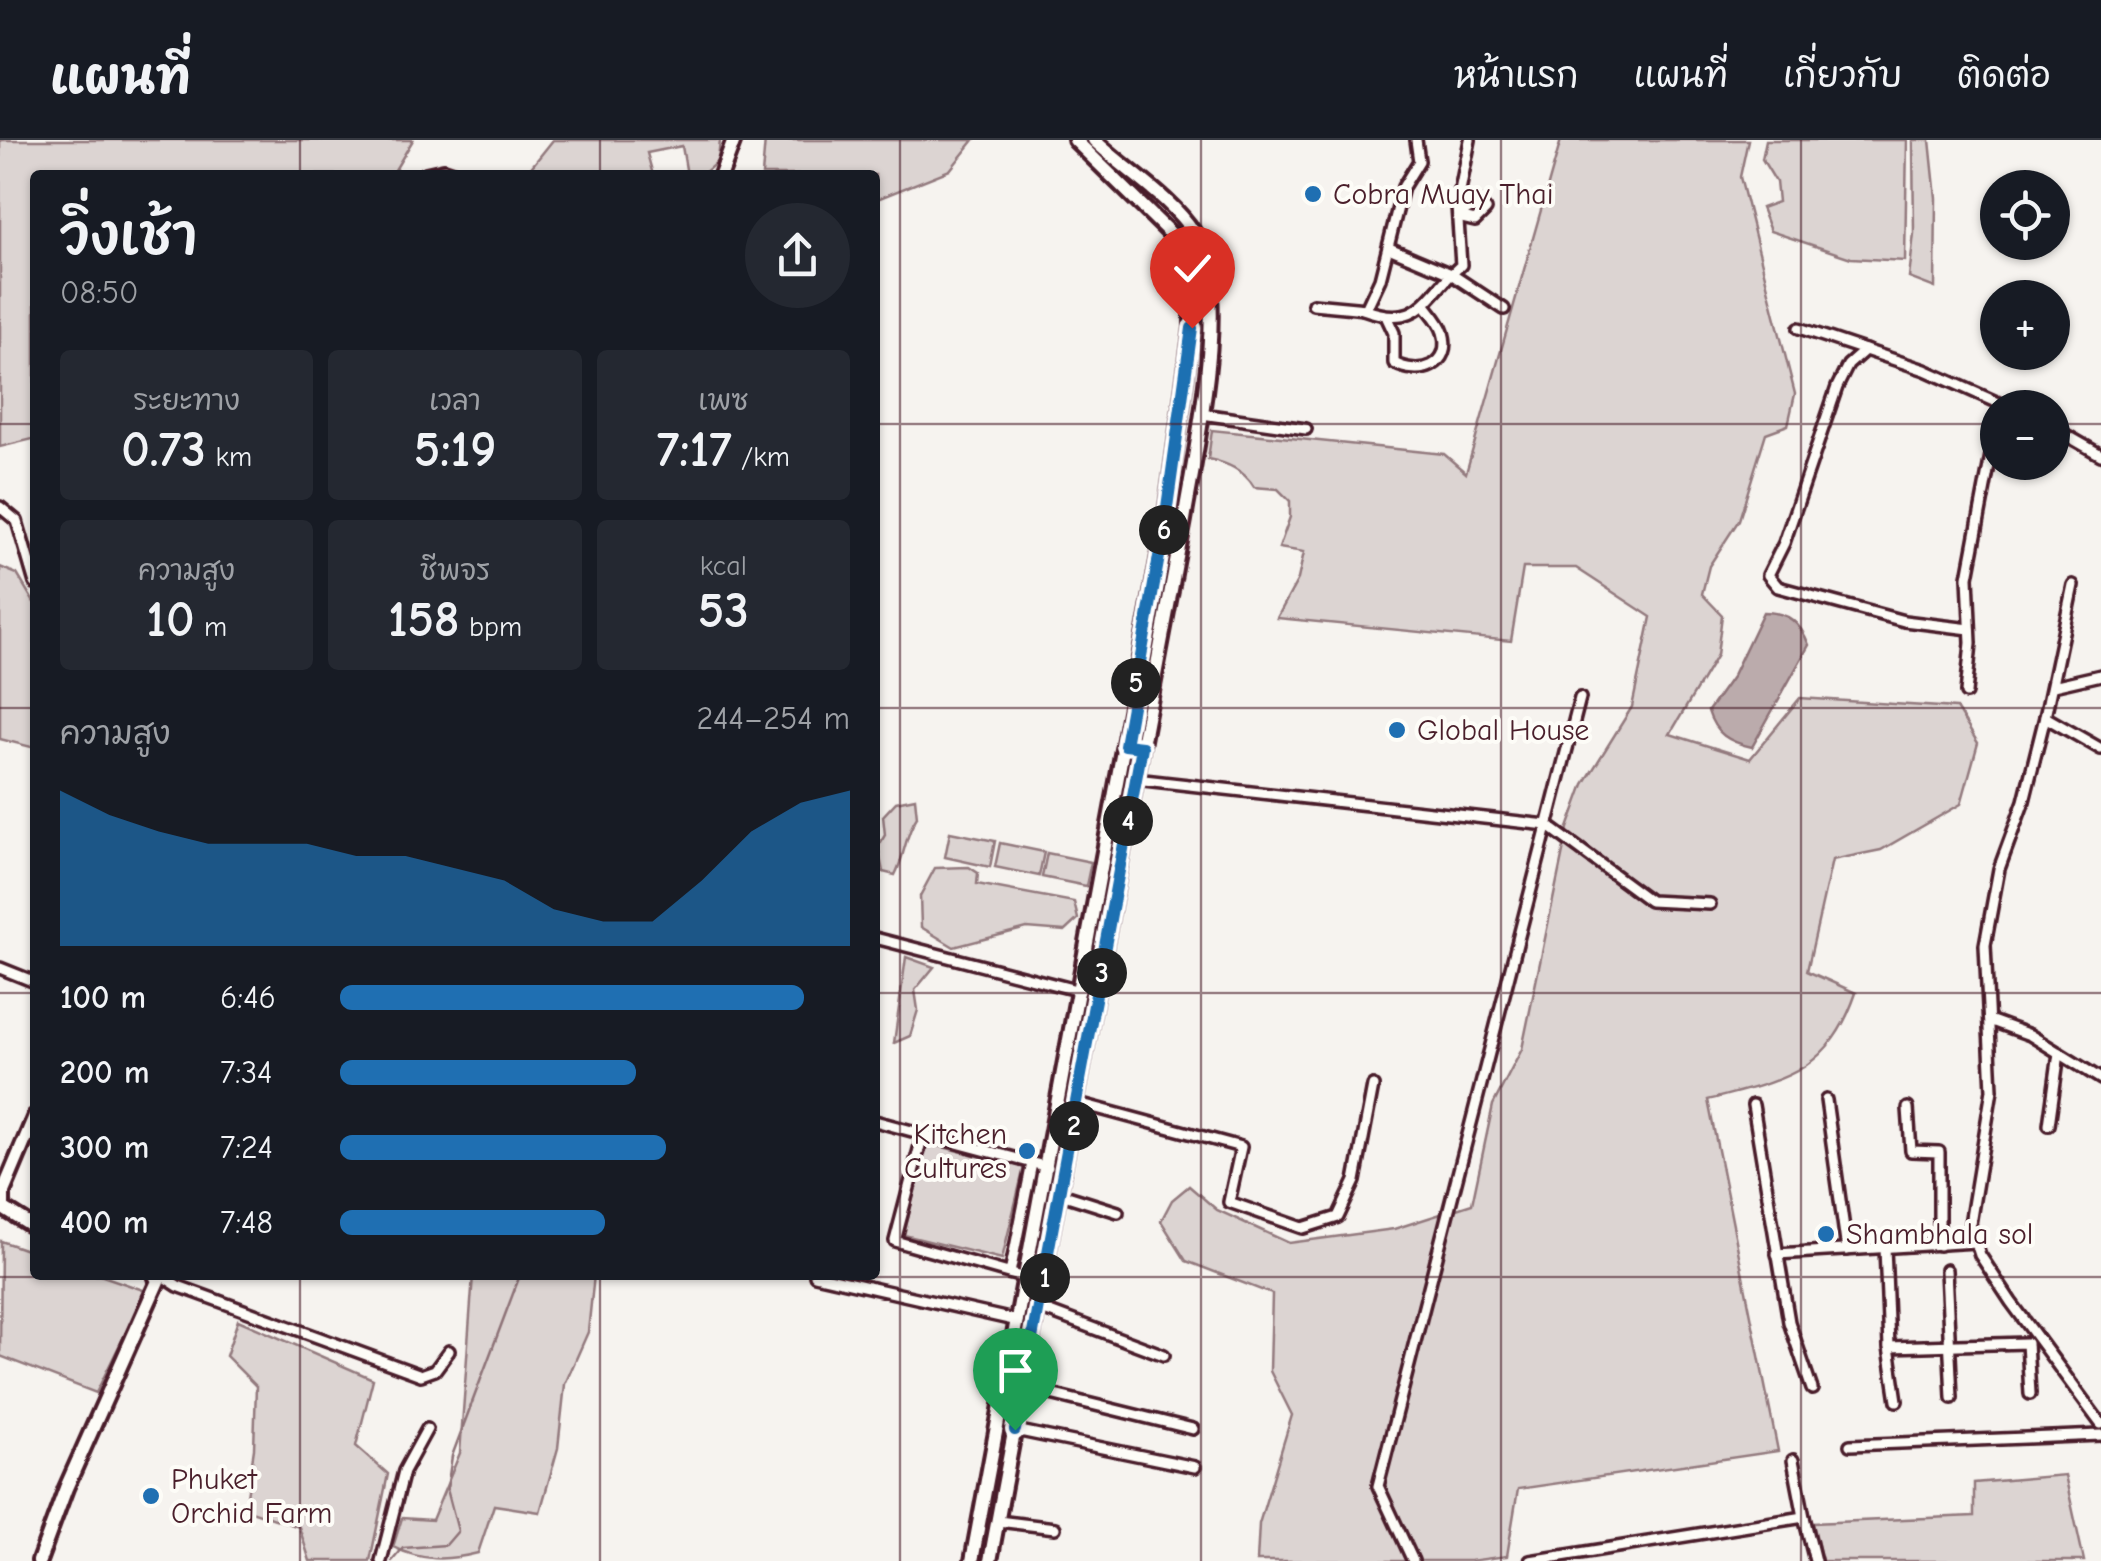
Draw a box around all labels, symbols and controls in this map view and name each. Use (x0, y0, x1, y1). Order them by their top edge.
text: แผนที่ (50, 50, 191, 105)
text: หน้าแรก (1454, 55, 1579, 96)
text: แผนที่ (1634, 55, 1728, 96)
text: เกี่ยวกับ (1783, 55, 1902, 96)
text: ติดต่อ (1957, 55, 2051, 96)
map controls (1980, 170, 2070, 480)
button: locate (1980, 170, 2070, 260)
place label: Cobra Muay Thai (1333, 177, 1554, 212)
marker: Cobra Muay Thai (1302, 183, 1324, 205)
button: share (745, 203, 850, 308)
text: วิ่งเช้า (60, 204, 197, 268)
pin (1150, 226, 1235, 329)
icon: check (1165, 241, 1220, 296)
text: 08:50 (60, 274, 139, 311)
button: + (1980, 280, 2070, 370)
text: ระยะทาง (133, 385, 240, 417)
text: เวลา (429, 385, 481, 417)
text: เพซ (698, 385, 748, 417)
button: − (1980, 390, 2070, 480)
text: 0.73 (121, 421, 206, 479)
text: 5:19 (414, 421, 496, 479)
text: 7:17 (657, 421, 732, 479)
text: km (206, 441, 252, 473)
text: /km (732, 441, 790, 473)
pin: 6 (1139, 505, 1189, 555)
text: 6 (1157, 514, 1171, 546)
text: kcal (700, 550, 747, 582)
text: ความสูง (138, 555, 235, 587)
text: ชีพจร (420, 555, 490, 587)
text: 53 (698, 582, 749, 640)
text: 10 (146, 591, 195, 649)
text: 158 (388, 591, 460, 649)
text: m (195, 611, 227, 643)
text: bpm (460, 611, 522, 643)
pin: 5 (1111, 658, 1161, 708)
text: 5 (1129, 667, 1143, 699)
text: 244–254 m (697, 700, 850, 737)
place label: Global House (1417, 713, 1589, 748)
text: ความสูง (60, 715, 171, 752)
marker: Global House (1386, 719, 1408, 741)
pin: 4 (1103, 796, 1153, 846)
text: 4 (1121, 805, 1135, 837)
pin: 3 (1077, 948, 1127, 998)
text: 3 (1095, 957, 1109, 989)
text: 100 m (60, 979, 146, 1016)
text: 6:46 (220, 979, 276, 1016)
text: 200 m (60, 1054, 149, 1091)
text: 7:34 (220, 1054, 273, 1091)
pin: 2 (1049, 1101, 1099, 1151)
text: 2 (1067, 1110, 1081, 1142)
place label: Kitchen Cultures (904, 1117, 1007, 1186)
text: 300 m (60, 1129, 149, 1166)
text: 7:24 (220, 1129, 273, 1166)
marker: Kitchen Cultures (1016, 1140, 1038, 1162)
text: 400 m (60, 1204, 148, 1241)
text: 7:48 (220, 1204, 273, 1241)
place label: Shambhala sol (1846, 1217, 2033, 1252)
marker: Shambhala sol (1815, 1223, 1837, 1245)
pin: 1 (1020, 1253, 1070, 1303)
text: 1 (1039, 1262, 1051, 1294)
pin (973, 1328, 1058, 1431)
icon: arrive (988, 1343, 1043, 1398)
place label: Phuket Orchid Farm (171, 1462, 332, 1531)
marker: Phuket Orchid Farm (140, 1485, 162, 1507)

